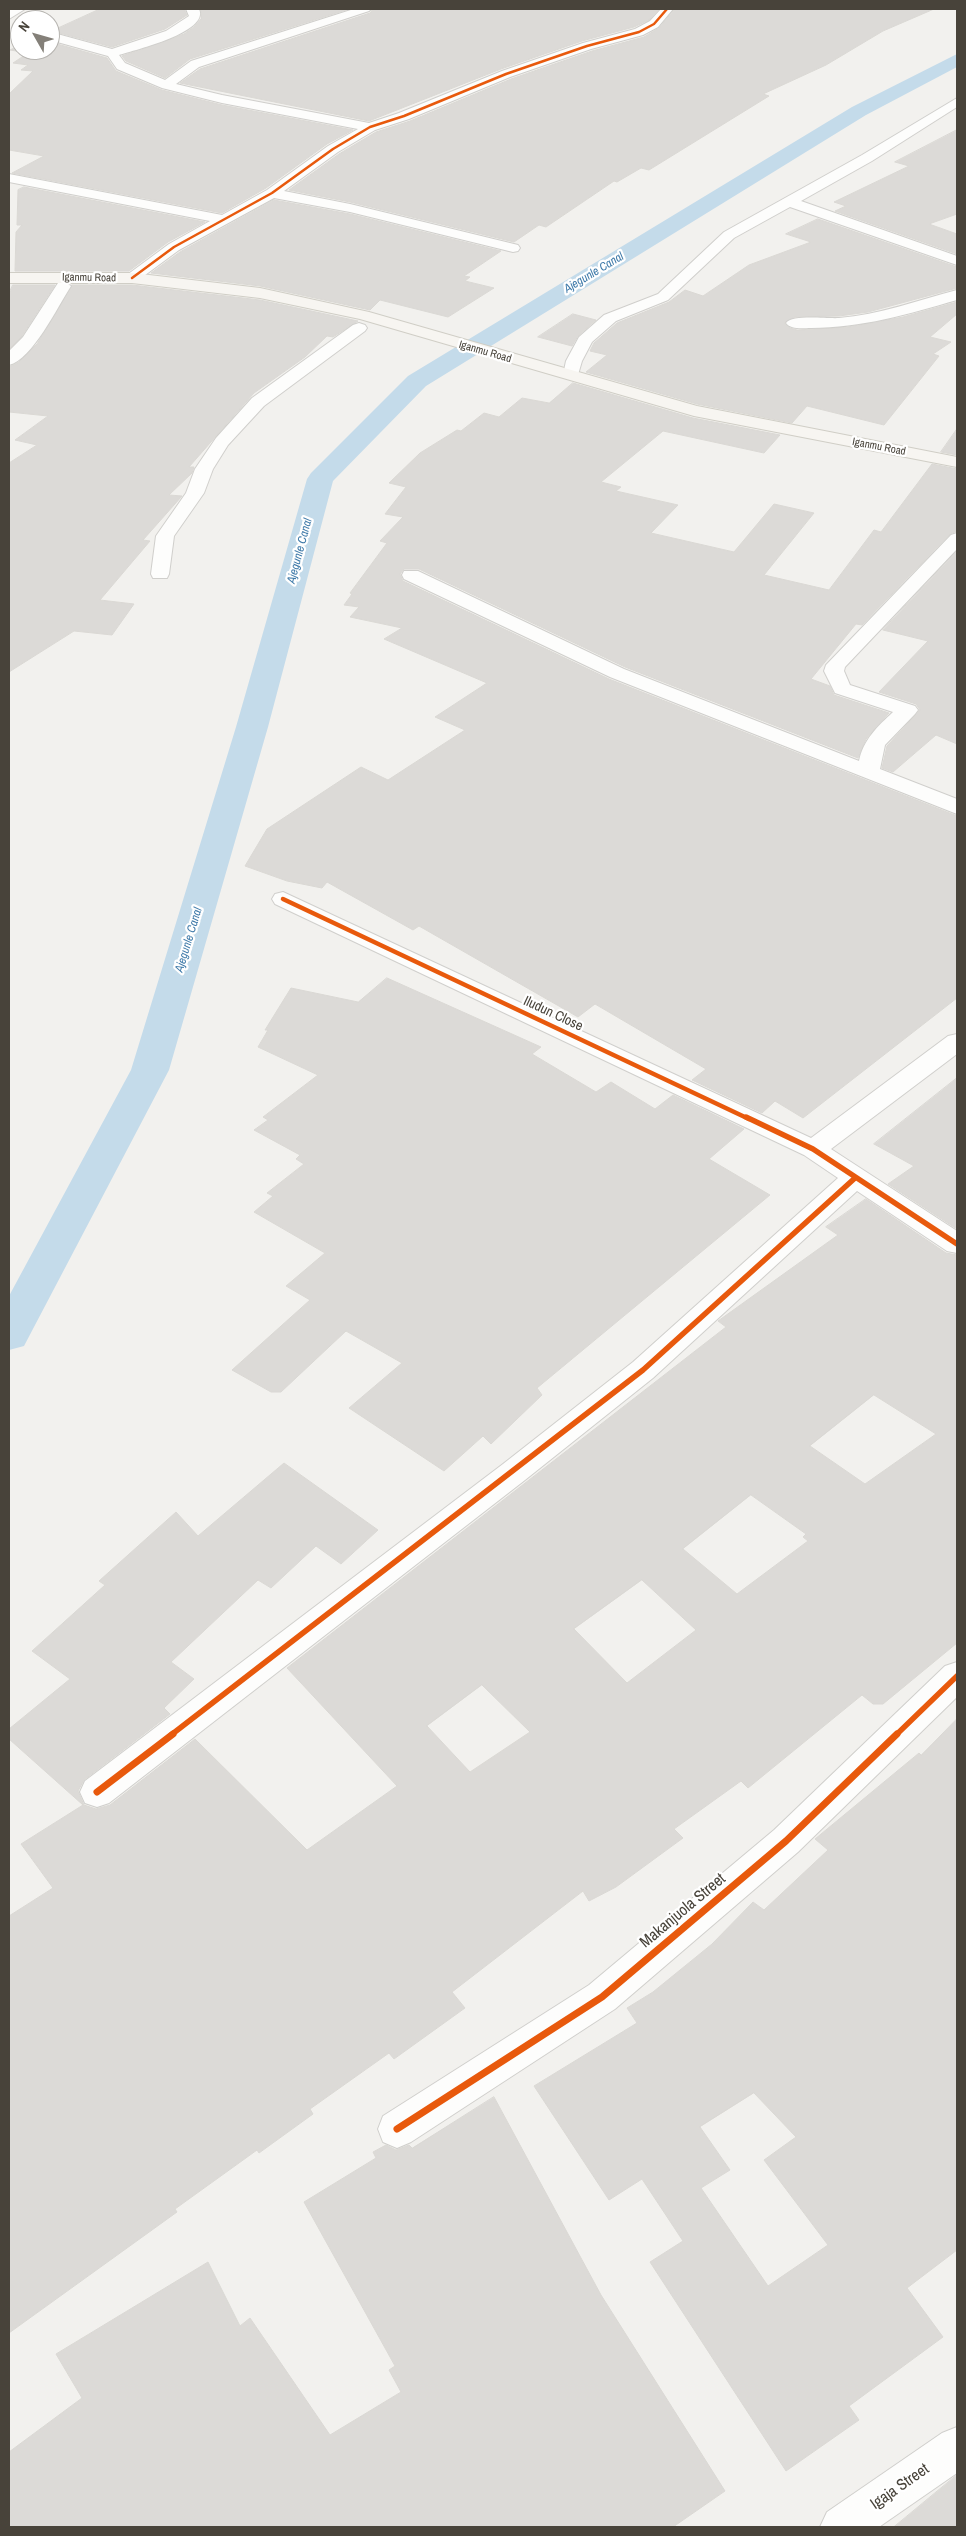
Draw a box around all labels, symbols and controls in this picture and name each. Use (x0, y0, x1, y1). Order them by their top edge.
north arrow (10, 10, 60, 60)
text: N (14, 18, 34, 35)
water label: Ajegunle Canal (562, 250, 626, 296)
street label: Iganmu Road (62, 271, 116, 285)
street label: Iganmu Road (457, 338, 513, 366)
street label: Iganmu Road (851, 435, 907, 459)
water label: Ajegunle Canal (284, 517, 316, 585)
water label: Ajegunle Canal (172, 906, 206, 974)
street label: Iludun Close (521, 993, 585, 1035)
street label: Makanjuola Street (636, 1870, 730, 1952)
street label: Igaja Street (867, 2460, 933, 2514)

